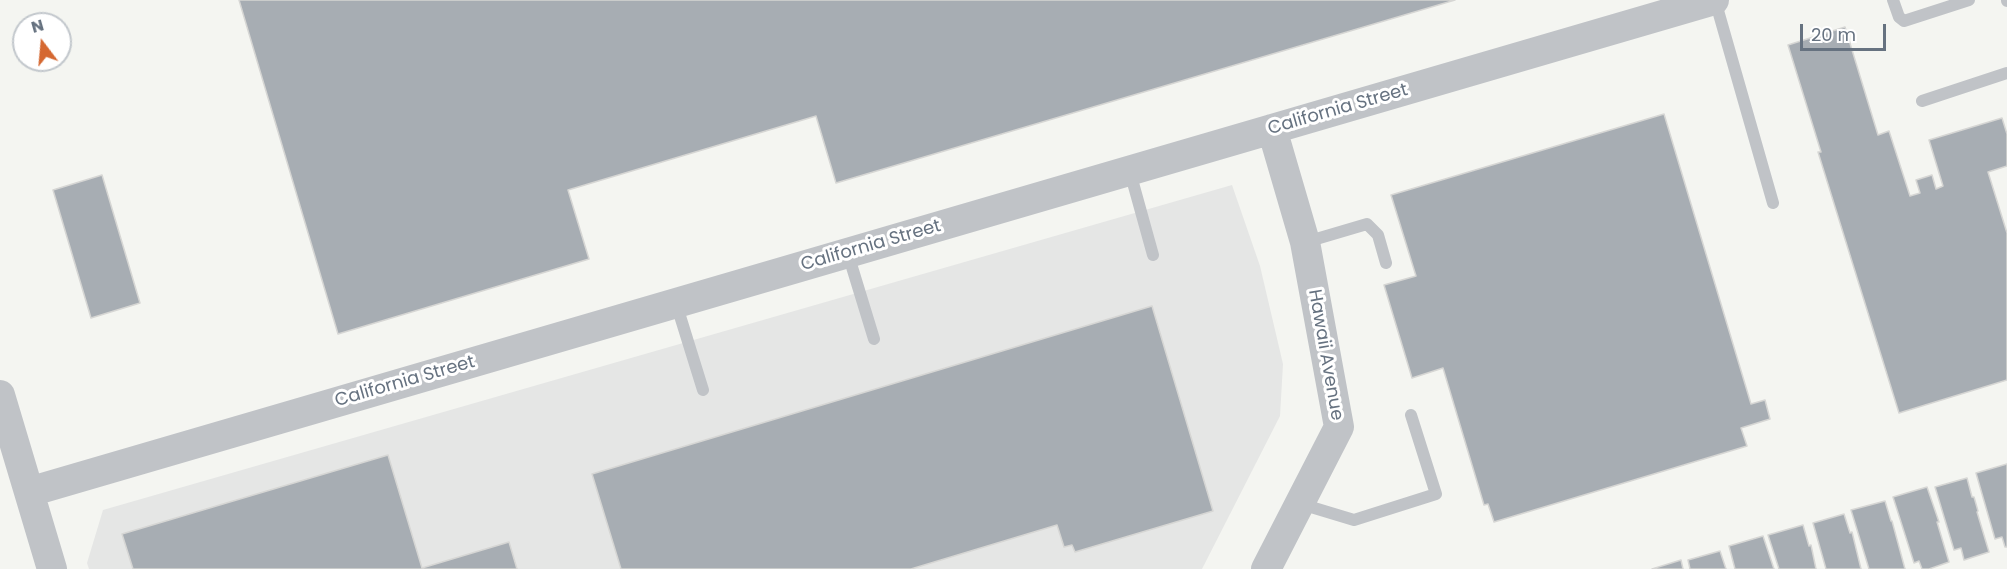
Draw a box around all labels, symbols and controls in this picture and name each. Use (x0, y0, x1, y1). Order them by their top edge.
north arrow (12, 12, 72, 72)
scale bar (1803, 12, 1888, 50)
text: N (28, 13, 46, 39)
text: 20 m (1811, 22, 1856, 47)
street label: California Street (1265, 80, 1411, 140)
street label: California Street (798, 216, 944, 276)
street label: Hawaii Avenue (1303, 288, 1347, 422)
street label: California Street (332, 352, 478, 412)

